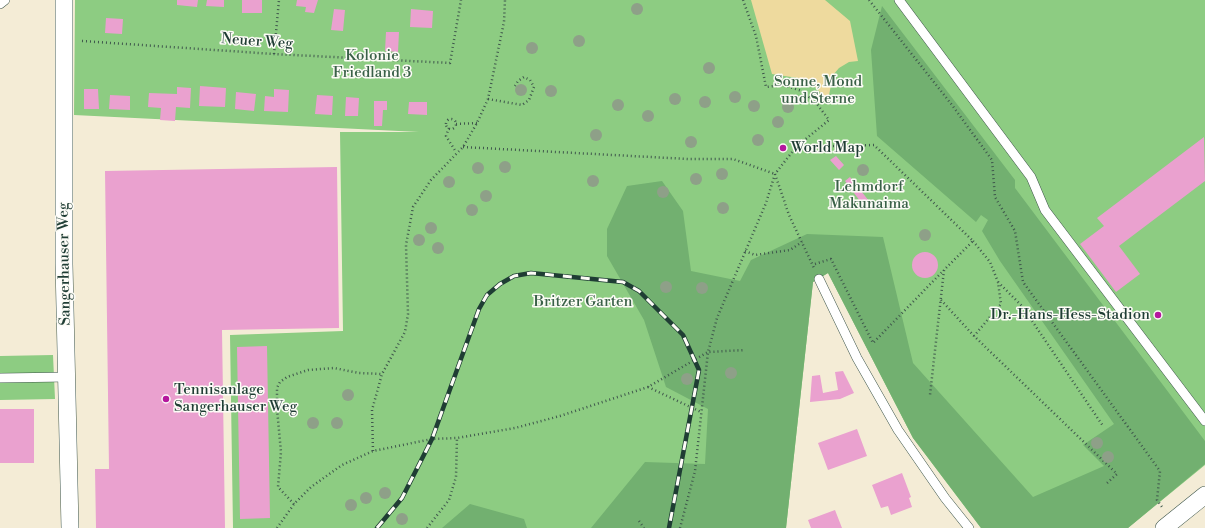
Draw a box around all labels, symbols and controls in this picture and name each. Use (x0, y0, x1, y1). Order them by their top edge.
street label: Neuer Weg (220, 31, 294, 53)
park label: Kolonie Friedland 3 (333, 47, 411, 82)
park label: Sonne, Mond und Sterne (774, 73, 862, 108)
place label: World Map (791, 139, 864, 157)
marker: World Map (778, 143, 788, 153)
park label: Lehmdorf Makunaima (829, 178, 909, 213)
street label: Sangerhauser Weg (55, 202, 75, 326)
park label: Britzer Garten (534, 293, 632, 311)
place label: Dr.-Hans-Hess-Stadion (991, 306, 1150, 324)
marker: Dr.-Hans-Hess-Stadion (1153, 310, 1163, 320)
place label: Tennisanlage Sangerhauser Weg (174, 381, 297, 416)
marker: Tennisanlage Sangerhauser Weg (161, 394, 171, 404)

